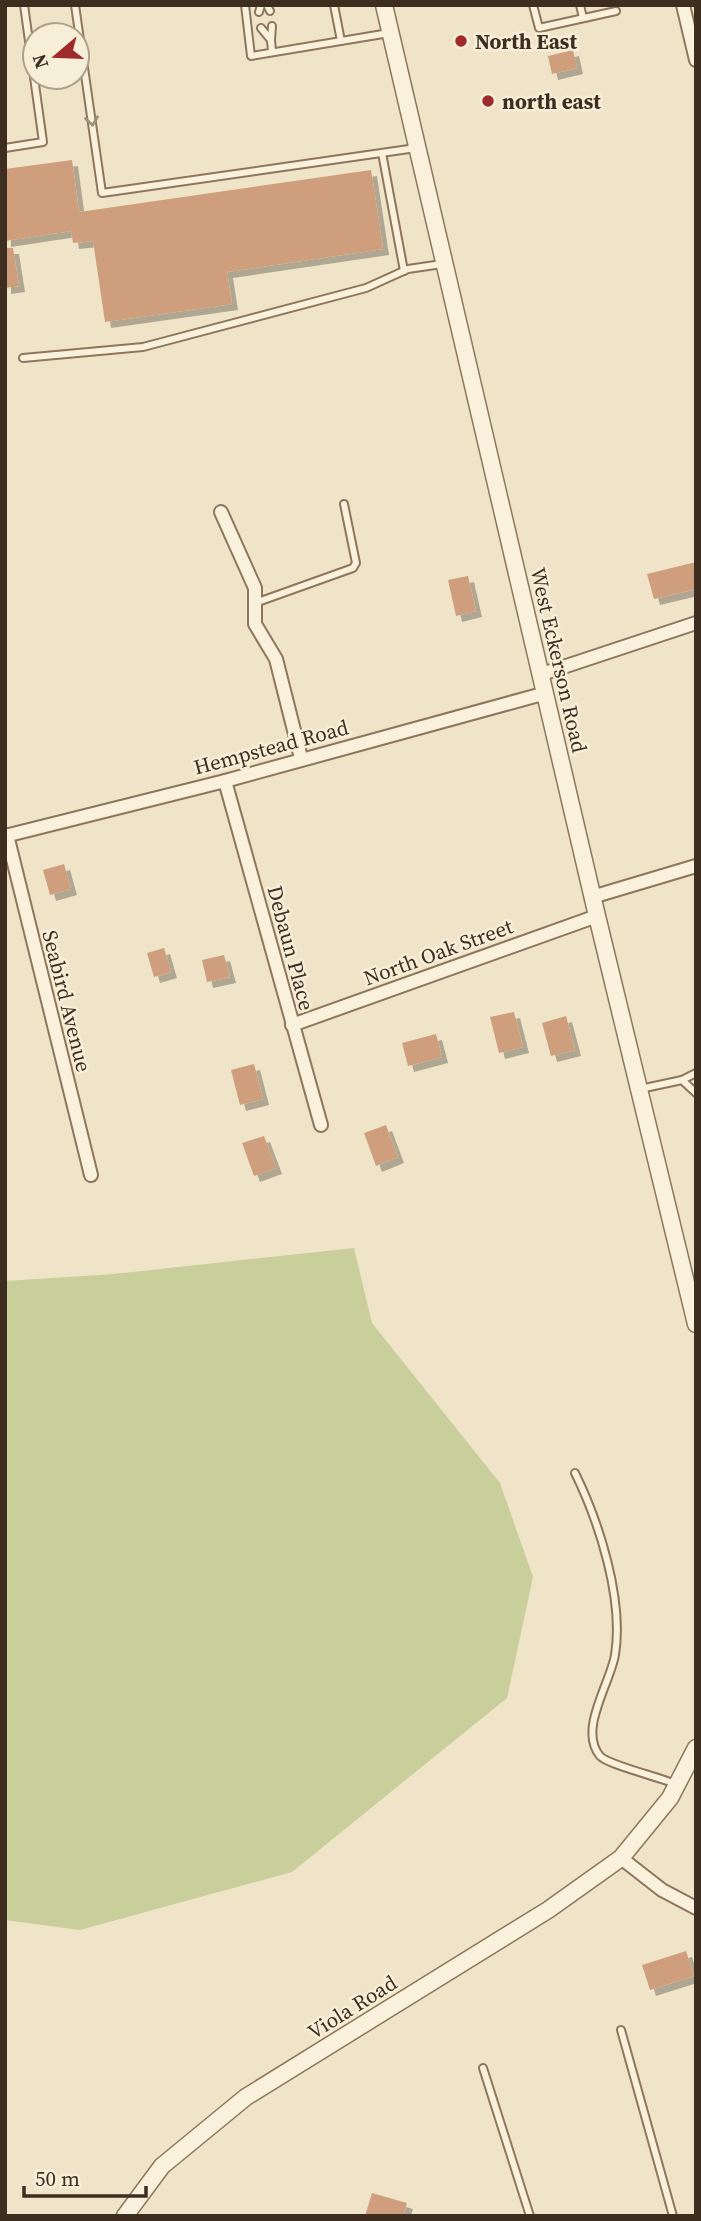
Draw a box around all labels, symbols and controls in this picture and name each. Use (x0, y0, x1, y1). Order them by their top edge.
north arrow (21, 21, 91, 91)
place label: North East (475, 27, 577, 56)
marker: North East (453, 33, 469, 49)
text: N (25, 51, 54, 72)
place label: north east (502, 87, 601, 116)
marker: north east (480, 93, 496, 109)
one-way arrow (84, 115, 99, 127)
street label: West Eckerson Road (524, 565, 594, 756)
street label: Hempstead Road (190, 712, 352, 782)
street label: Debaun Place (260, 882, 322, 1014)
street label: North Oak Street (359, 912, 517, 992)
street label: Seabird Avenue (35, 927, 99, 1075)
street label: Viola Road (302, 1968, 402, 2046)
scale bar (24, 2154, 147, 2198)
text: 50 m (35, 2164, 80, 2193)

